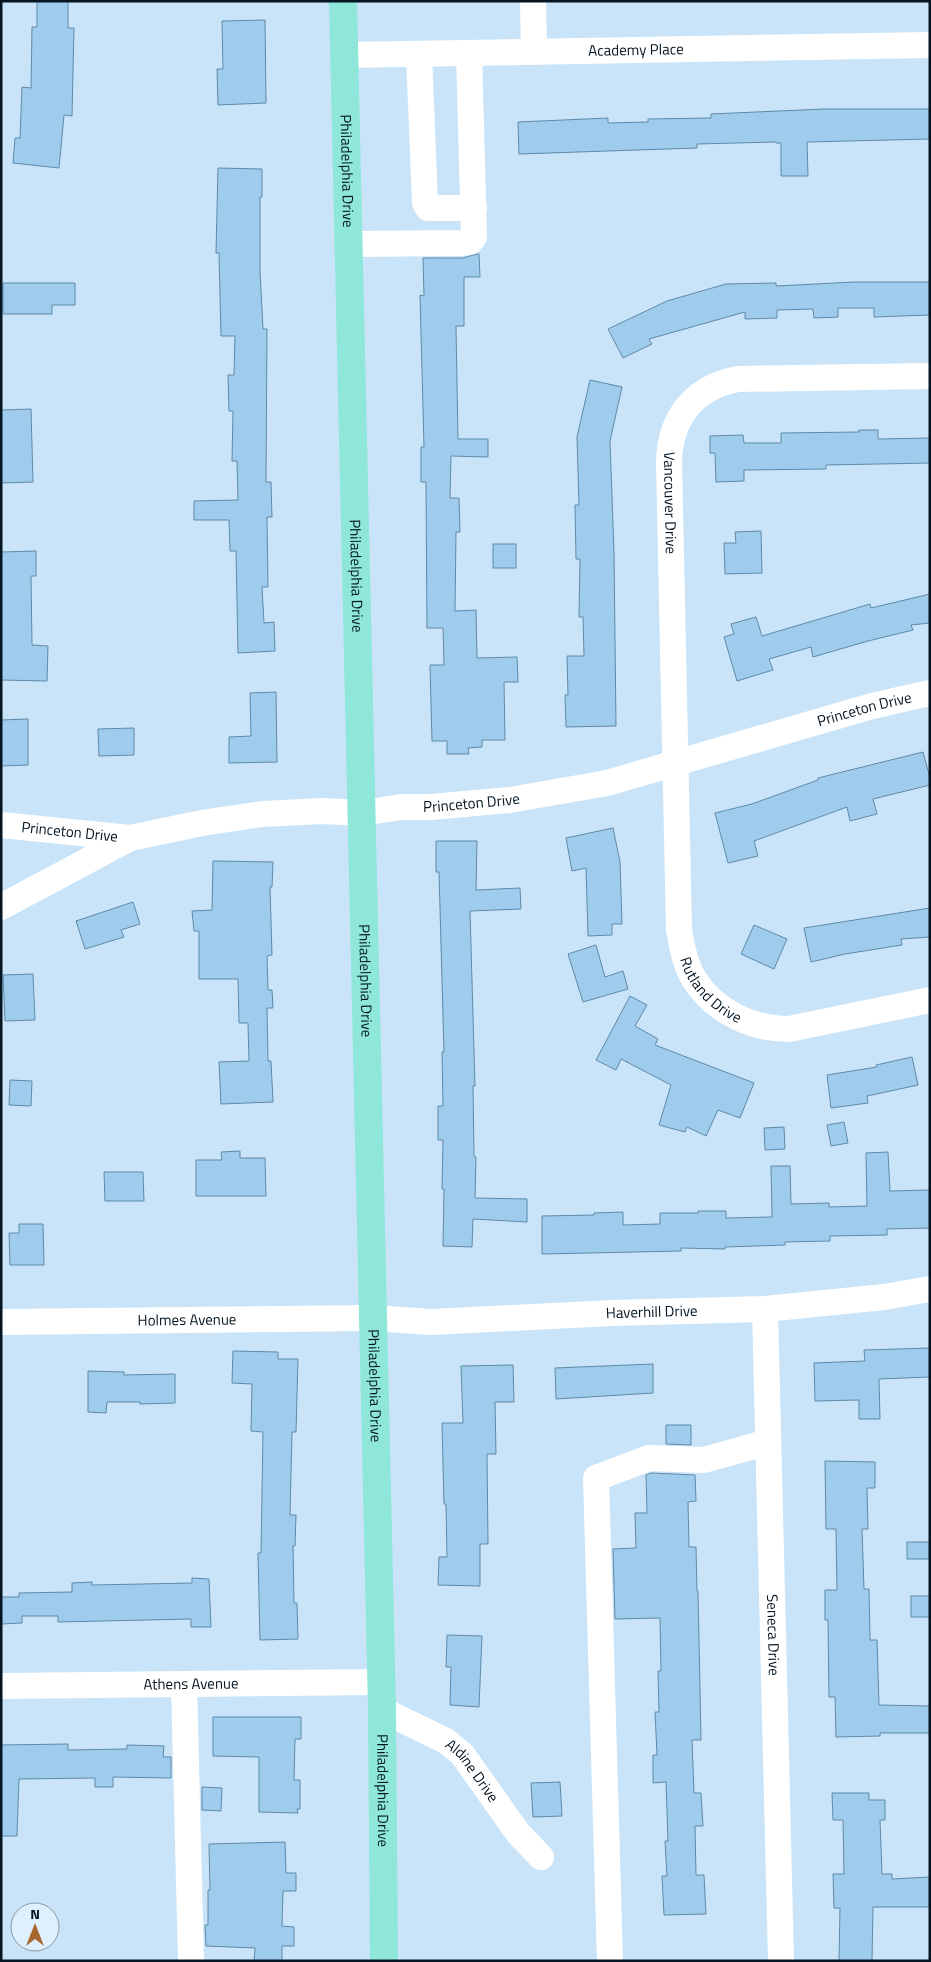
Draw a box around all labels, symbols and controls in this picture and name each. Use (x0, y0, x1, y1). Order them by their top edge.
street label: Academy Place (588, 37, 684, 62)
street label: Philadelphia Drive (335, 114, 360, 228)
street label: Vancouver Drive (658, 451, 683, 554)
street label: Philadelphia Drive (344, 519, 369, 633)
street label: Princeton Drive (814, 685, 914, 732)
street label: Princeton Drive (423, 787, 521, 818)
street label: Princeton Drive (20, 815, 119, 848)
street label: Philadelphia Drive (353, 924, 379, 1038)
street label: Rutland Drive (674, 954, 746, 1029)
street label: Haverhill Drive (605, 1299, 698, 1324)
street label: Holmes Avenue (137, 1307, 237, 1332)
street label: Philadelphia Drive (362, 1329, 388, 1442)
street label: Seneca Drive (761, 1594, 786, 1676)
street label: Athens Avenue (143, 1672, 239, 1695)
street label: Aldine Drive (441, 1733, 505, 1807)
street label: Philadelphia Drive (371, 1734, 395, 1847)
north arrow (10, 1902, 60, 1952)
text: N (30, 1903, 40, 1924)

